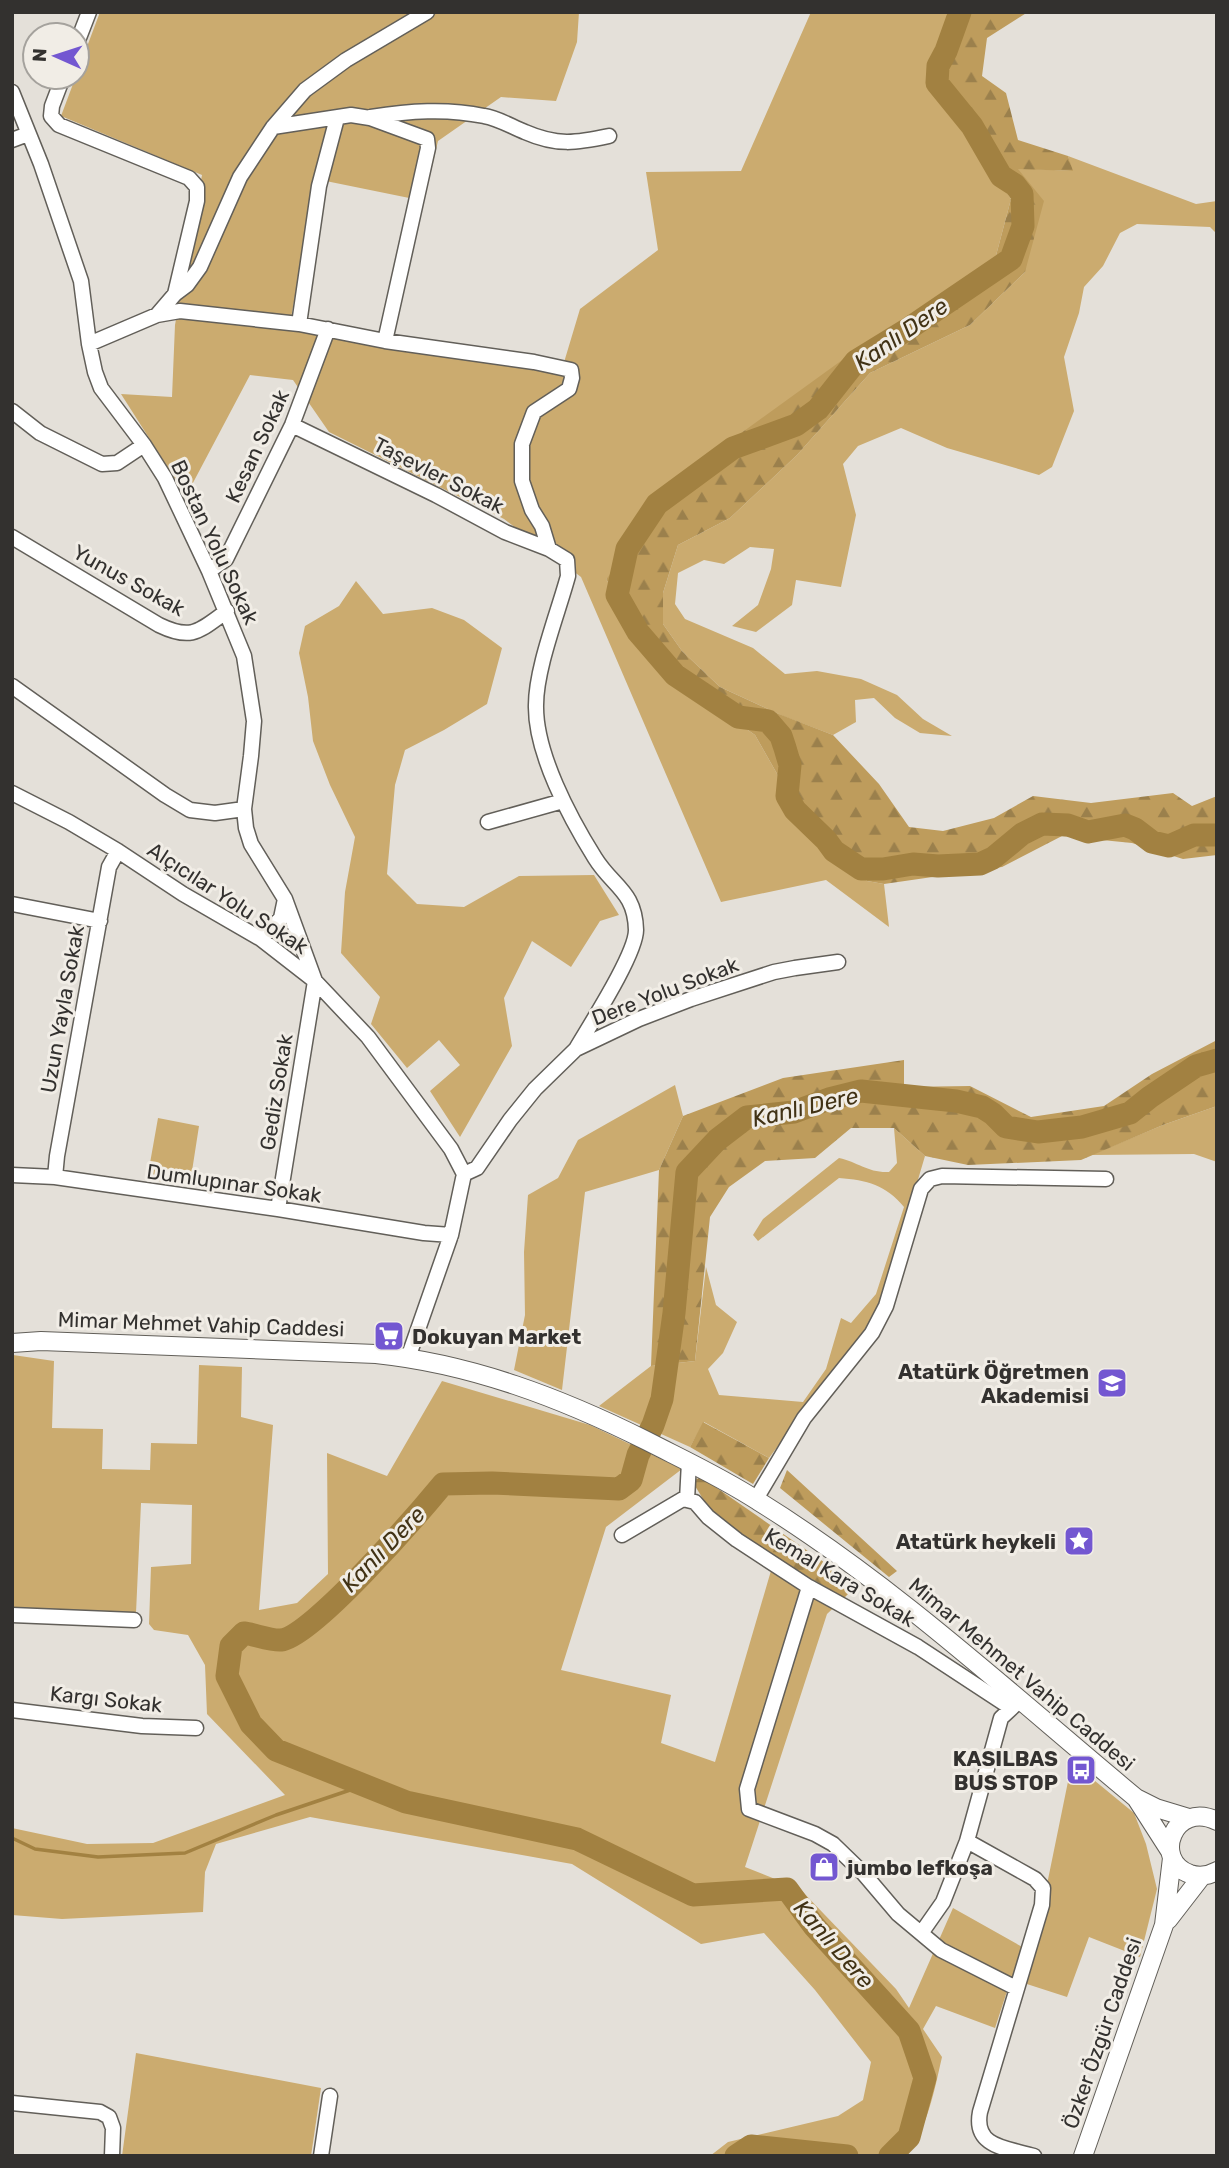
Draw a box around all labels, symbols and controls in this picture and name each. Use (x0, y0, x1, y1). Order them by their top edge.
north arrow (21, 21, 91, 91)
text: N (28, 48, 51, 63)
water label: Kanlı Dere (849, 291, 953, 376)
street label: Kesan Sokak (220, 385, 294, 507)
street label: Taşevler Sokak (370, 431, 509, 519)
street label: Bostan Yolu Sokak (166, 456, 264, 628)
street label: Yunus Sokak (69, 539, 190, 621)
street label: Alçıcılar Yolu Sokak (143, 837, 313, 959)
street label: Uzun Yayla Sokak (35, 923, 89, 1095)
street label: Dere Yolu Sokak (588, 951, 742, 1030)
street label: Gediz Sokak (254, 1032, 298, 1152)
water label: Kanlı Dere (749, 1081, 861, 1133)
street label: Dumlupınar Sokak (145, 1158, 323, 1208)
street label: Mimar Mehmet Vahip Caddesi (57, 1307, 345, 1341)
supermarket icon: Dokuyan Market (372, 1319, 406, 1353)
place label: Dokuyan Market (412, 1324, 582, 1349)
place label: Atatürk Öğretmen Akademisi (898, 1359, 1089, 1408)
school or university icon: Atatürk Öğretmen Akademisi (1095, 1366, 1129, 1400)
water label: Kanlı Dere (335, 1500, 431, 1598)
street label: Kemal Kara Sokak (760, 1522, 920, 1632)
place icon: Atatürk heykeli (1062, 1524, 1096, 1558)
place label: Atatürk heykeli (896, 1529, 1056, 1554)
street label: Mimar Mehmet Vahip Caddesi (904, 1572, 1140, 1776)
street label: Kargı Sokak (49, 1681, 164, 1717)
place label: KASILBAS BUS STOP (953, 1746, 1058, 1795)
bus stop icon: KASILBAS BUS STOP (1064, 1753, 1098, 1787)
shop icon: jumbo lefkoşa (807, 1850, 841, 1884)
place label: jumbo lefkoşa (845, 1855, 993, 1880)
water label: Kanlı Dere (788, 1894, 880, 1994)
street label: Özker Özgür Caddesi (1058, 1934, 1146, 2132)

